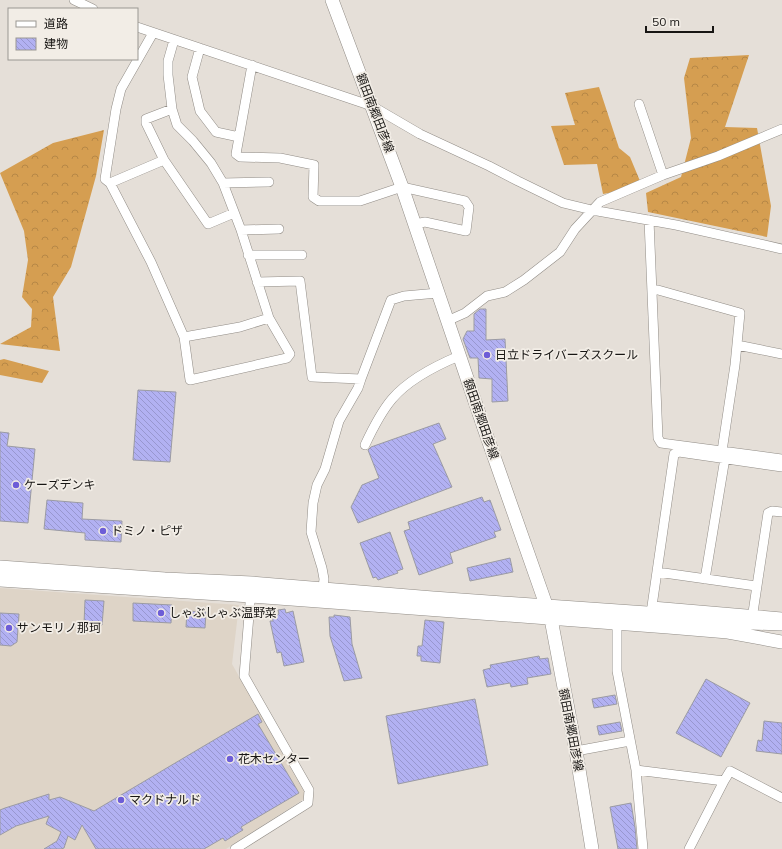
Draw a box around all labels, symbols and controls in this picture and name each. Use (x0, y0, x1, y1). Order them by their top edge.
legend (8, 8, 138, 60)
scale bar (646, 8, 713, 34)
text: 50 m (652, 14, 680, 29)
text: 道路 (44, 16, 68, 31)
text: 建物 (44, 36, 68, 51)
street label: 額田南郷田彦線 (353, 71, 398, 155)
place label: 日立ドライバーズスクール (495, 347, 638, 362)
marker: 日立ドライバーズスクール (482, 350, 492, 360)
street label: 額田南郷田彦線 (461, 377, 502, 461)
place label: ケーズデンキ (24, 477, 95, 492)
marker: ケーズデンキ (11, 480, 21, 490)
place label: ドミノ・ピザ (111, 523, 183, 538)
marker: ドミノ・ピザ (98, 526, 108, 536)
place label: しゃぶしゃぶ温野菜 (169, 605, 277, 620)
marker: しゃぶしゃぶ温野菜 (156, 608, 166, 618)
place label: サンモリノ那珂 (17, 620, 101, 635)
marker: サンモリノ那珂 (4, 623, 14, 633)
street label: 額田南郷田彦線 (556, 687, 587, 773)
place label: 花木センター (238, 751, 310, 766)
marker: 花木センター (225, 754, 235, 764)
place label: マクドナルド (129, 792, 201, 807)
marker: マクドナルド (116, 795, 126, 805)

